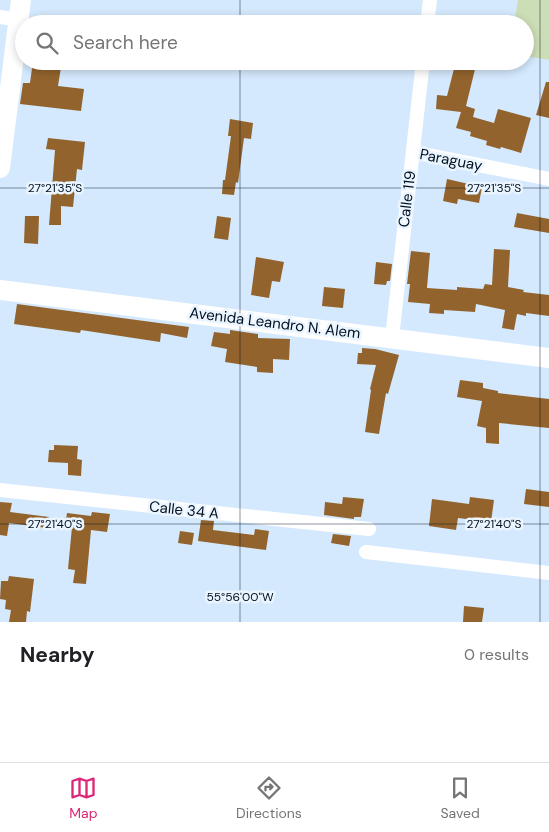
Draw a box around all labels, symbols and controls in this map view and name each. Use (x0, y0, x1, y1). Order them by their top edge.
search box (15, 15, 534, 70)
icon: search (33, 29, 61, 57)
text: Search here (73, 30, 178, 55)
street label: Paraguay (418, 144, 485, 176)
street label: Calle 119 (394, 170, 420, 228)
text: 27°21'35"S (28, 180, 82, 196)
text: 27°21'35"S (467, 180, 521, 196)
street label: Avenida Leandro N. Alem (188, 303, 362, 343)
street label: Calle 34 A (148, 496, 220, 524)
text: 27°21'40"S (27, 516, 83, 532)
text: 27°21'40"S (466, 516, 522, 532)
text: 55°56'00"W (206, 589, 274, 605)
text: Nearby (20, 641, 94, 669)
text: 0 results (464, 644, 529, 665)
tab: Map (69, 774, 97, 822)
tab: Directions (236, 774, 302, 822)
tab: Saved (440, 774, 480, 822)

